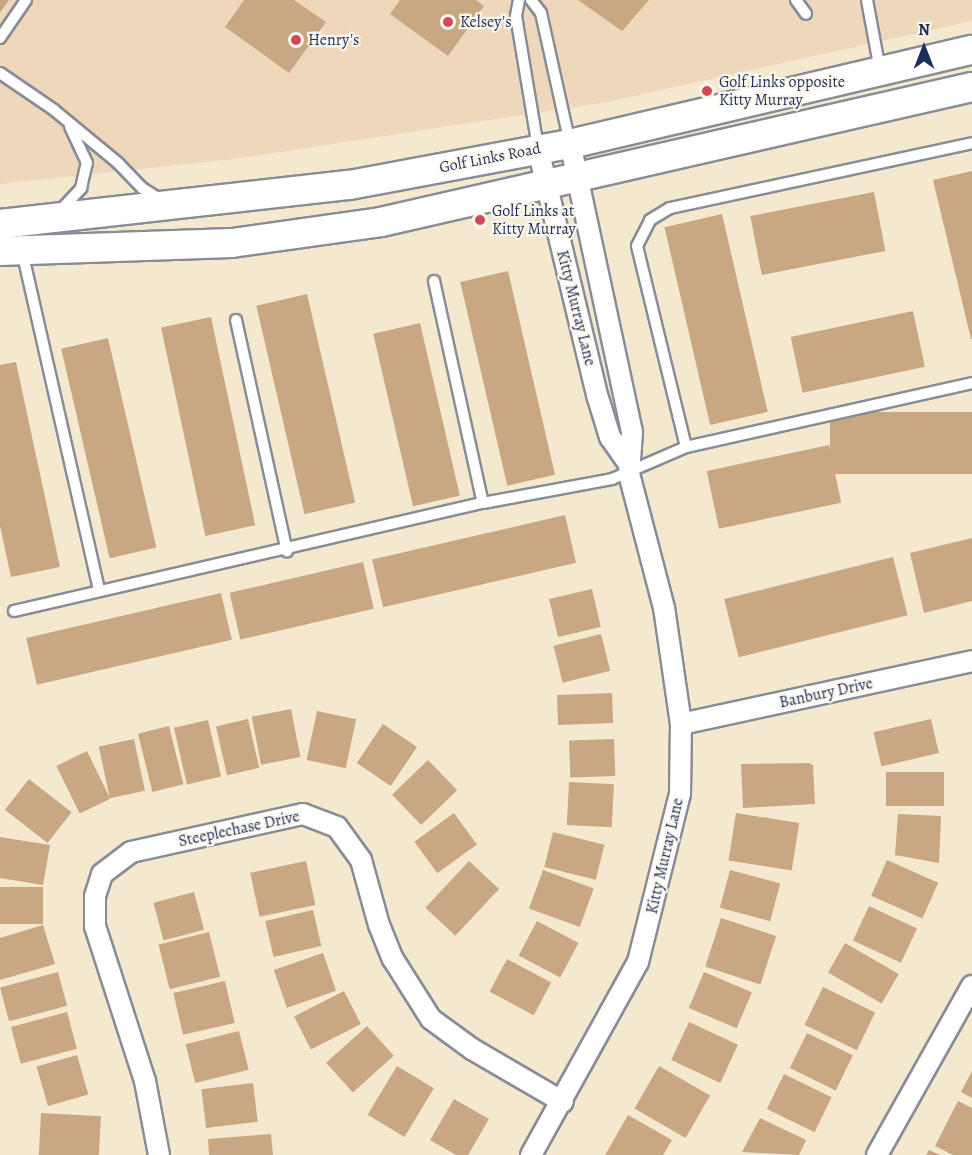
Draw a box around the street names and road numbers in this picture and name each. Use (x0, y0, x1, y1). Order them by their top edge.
street label: Golf Links Road (438, 139, 542, 177)
street label: Kitty Murray Lane (552, 248, 600, 368)
street label: Banbury Drive (777, 674, 875, 712)
street label: Kitty Murray Lane (642, 796, 688, 916)
street label: Steeplechase Drive (177, 807, 301, 851)

